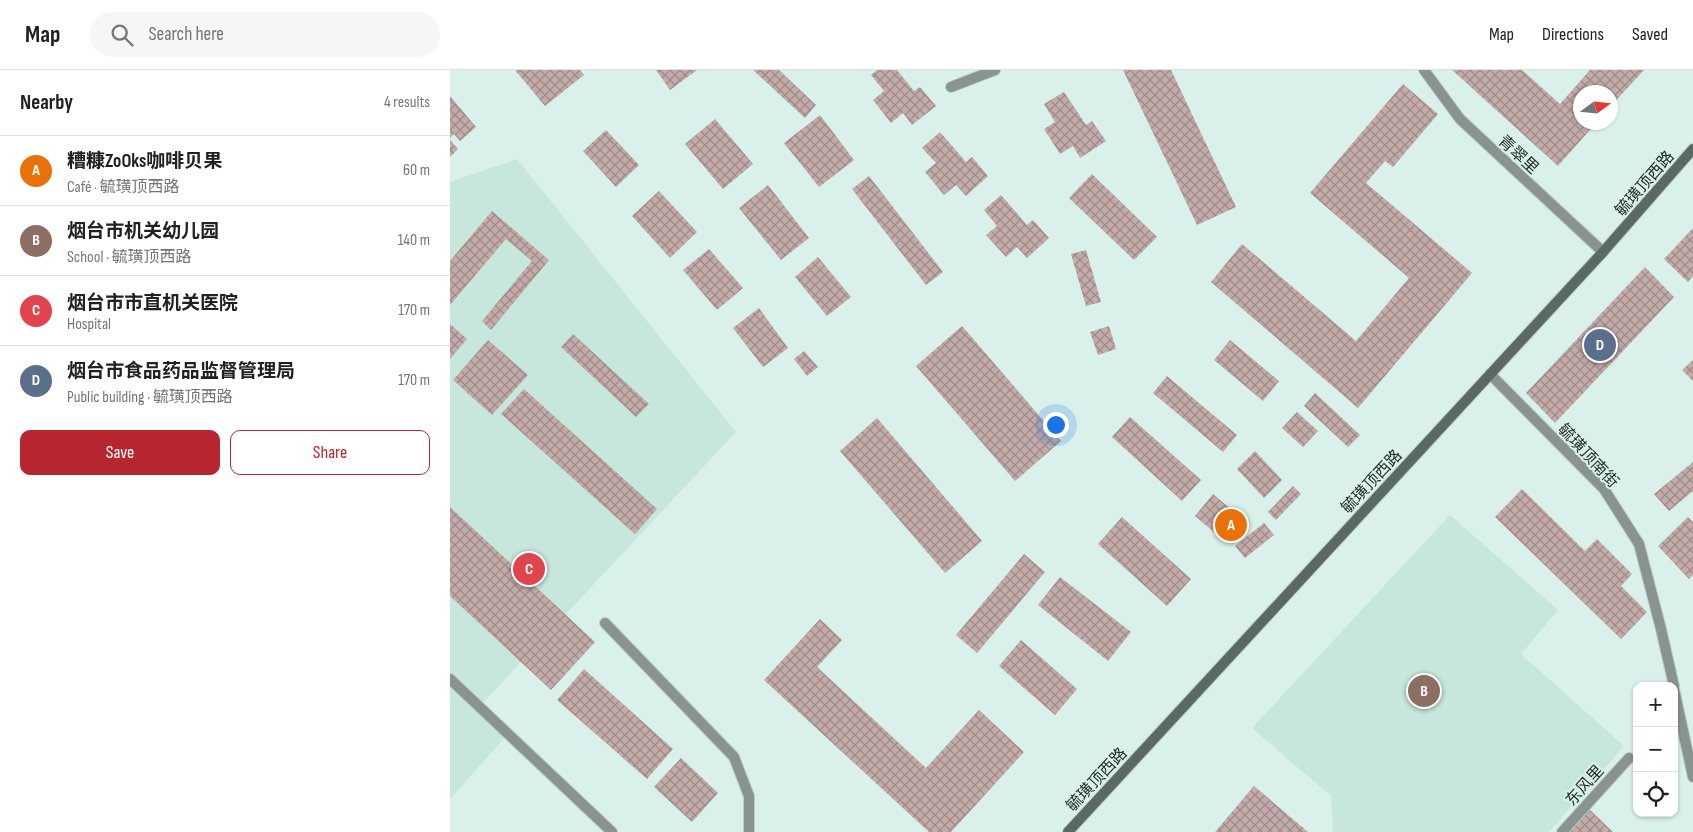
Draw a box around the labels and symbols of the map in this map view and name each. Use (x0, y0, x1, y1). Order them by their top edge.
north arrow (1573, 85, 1618, 130)
street label: 青翠里 (1494, 132, 1542, 178)
street label: 毓璜顶西路 (1612, 148, 1679, 220)
pin: D (1584, 326, 1616, 364)
your location (1043, 412, 1069, 438)
street label: 毓璜顶南街 (1554, 420, 1622, 492)
street label: 毓璜顶西路 (1338, 446, 1406, 518)
pin: A (1215, 506, 1247, 544)
pin: C (513, 550, 545, 588)
pin: B (1408, 672, 1440, 710)
street label: 毓璜顶西路 (1063, 744, 1131, 816)
street label: 东风里 (1562, 762, 1608, 810)

